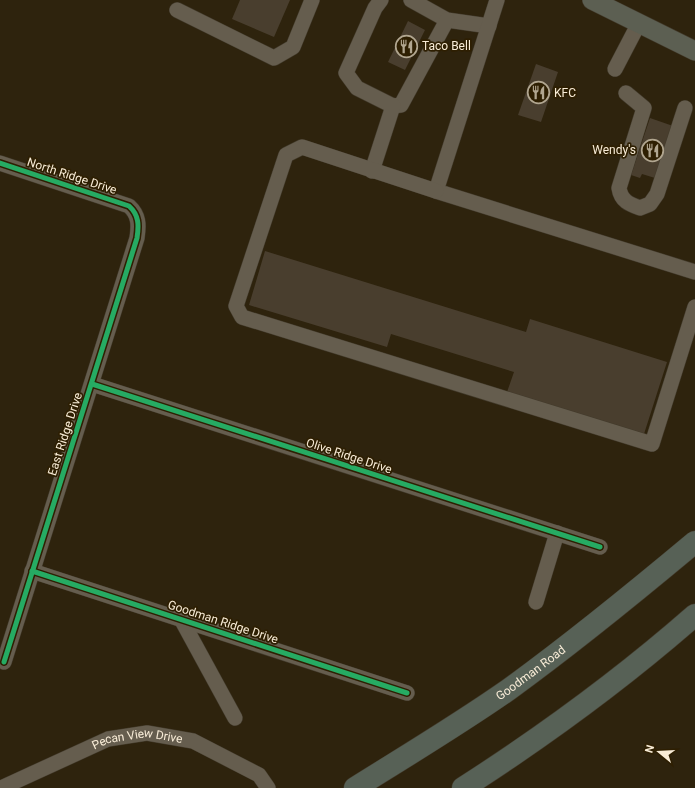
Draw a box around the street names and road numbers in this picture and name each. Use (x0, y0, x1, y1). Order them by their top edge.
street label: North Ridge Drive (25, 155, 119, 197)
street label: East Ridge Drive (45, 391, 85, 477)
street label: Olive Ridge Drive (304, 436, 394, 476)
street label: Goodman Ridge Drive (166, 598, 280, 646)
street label: Goodman Road (493, 643, 568, 703)
street label: Pecan View Drive (90, 726, 184, 752)

